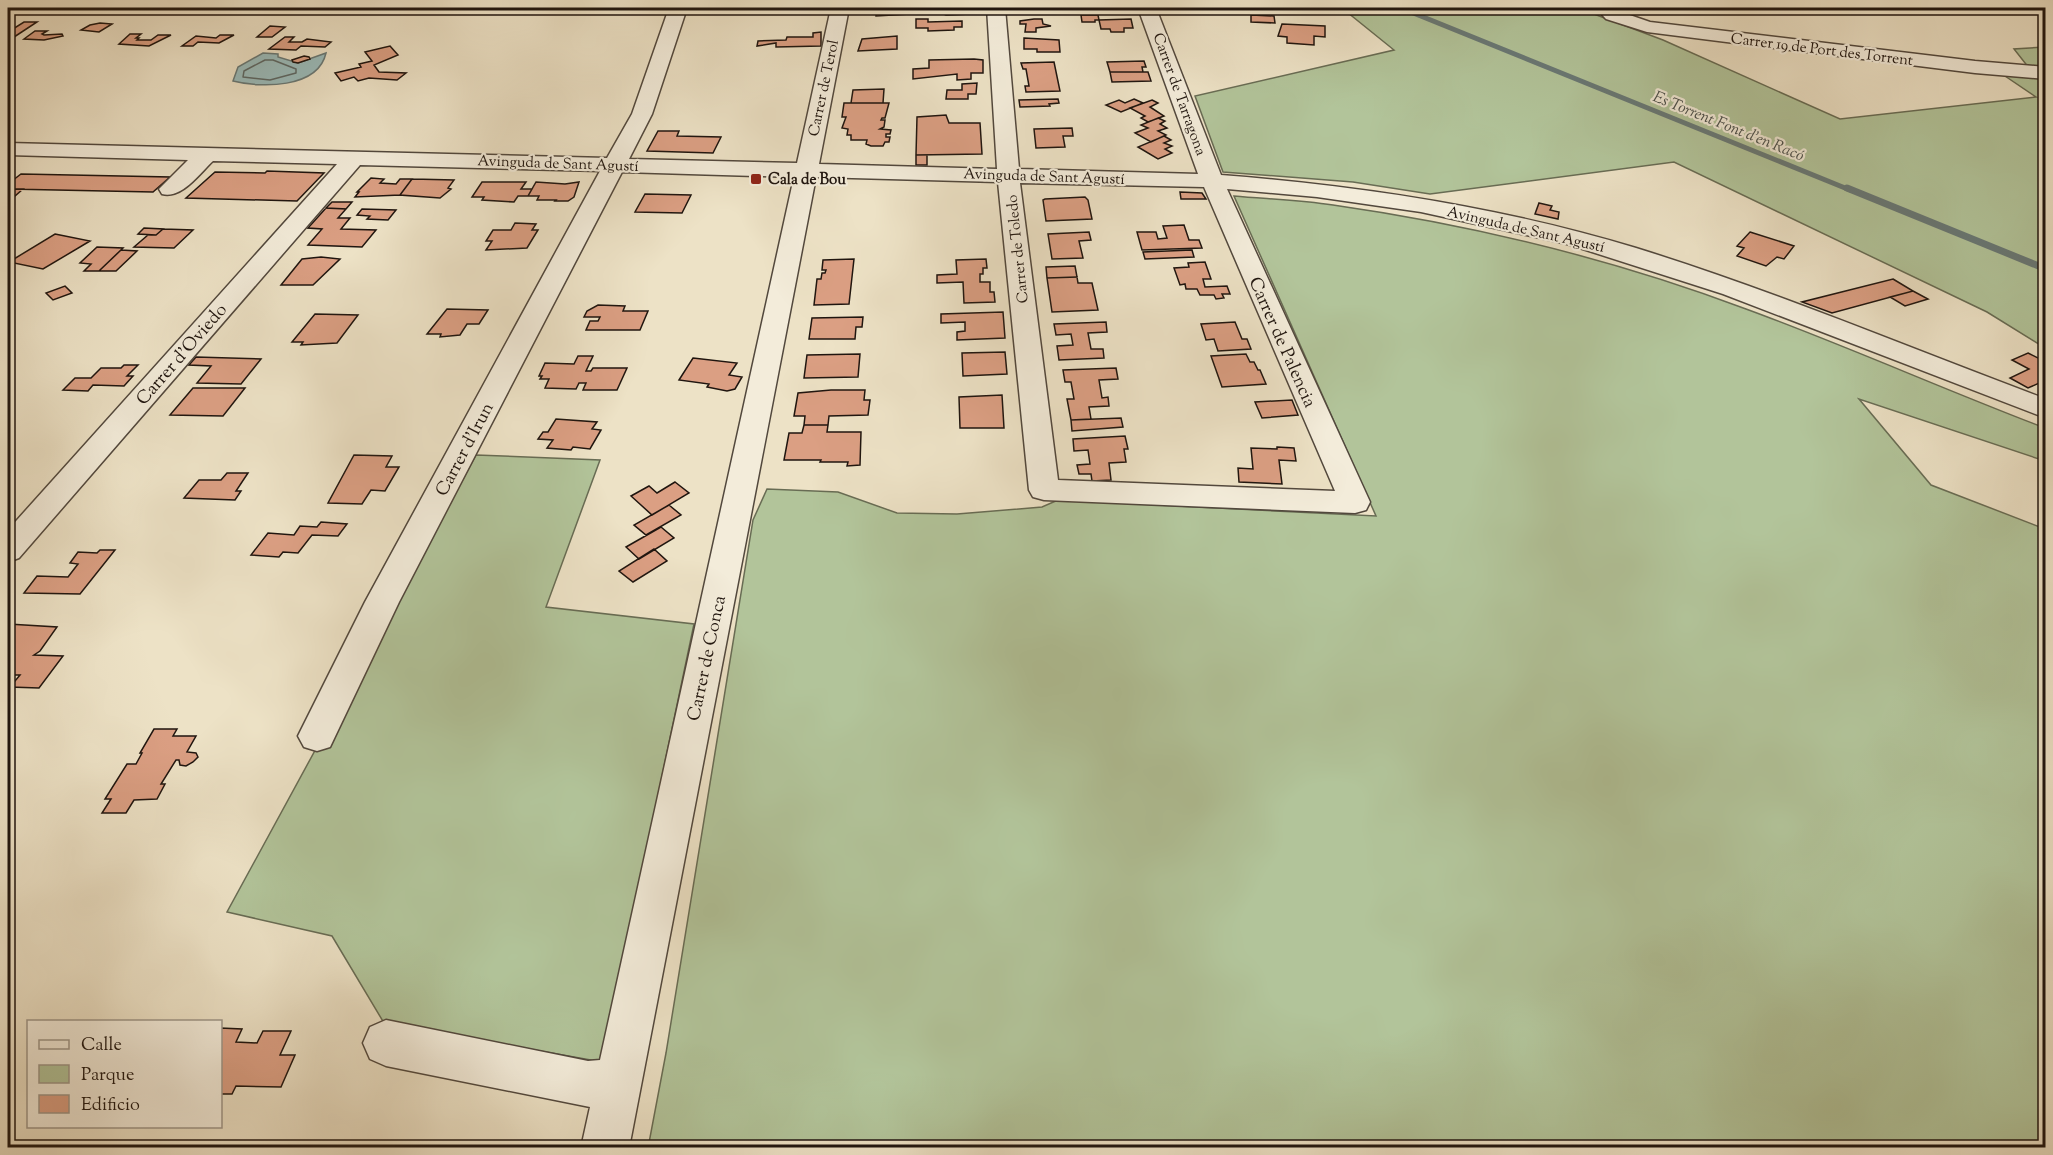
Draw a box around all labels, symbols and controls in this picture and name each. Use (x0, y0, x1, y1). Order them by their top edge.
street label: Carrer 19 de Port des Torrent (1729, 29, 1914, 72)
street label: Carrer de Tarragona (1147, 30, 1211, 159)
street label: Carrer de Terol (804, 38, 845, 139)
water label: Es Torrent Font d'en Racó (1649, 86, 1807, 168)
street label: Avinguda de Sant Agustí (477, 151, 639, 178)
street label: Avinguda de Sant Agustí (963, 164, 1125, 191)
place label: Cala de Bou (768, 170, 846, 191)
marker: Cala de Bou (749, 172, 763, 186)
street label: Carrer de Toledo (1002, 194, 1035, 304)
street label: Avinguda de Sant Agustí (1445, 202, 1607, 259)
street label: Carrer de Palencia (1241, 273, 1322, 412)
street label: Carrer d'Oviedo (131, 299, 234, 412)
street label: Carrer d'Irun (430, 398, 502, 502)
street label: Carrer de Conca (682, 593, 734, 724)
legend (27, 1020, 222, 1128)
text: Calle (81, 1033, 122, 1059)
text: Parque (81, 1063, 134, 1089)
text: Edificio (81, 1093, 140, 1119)

